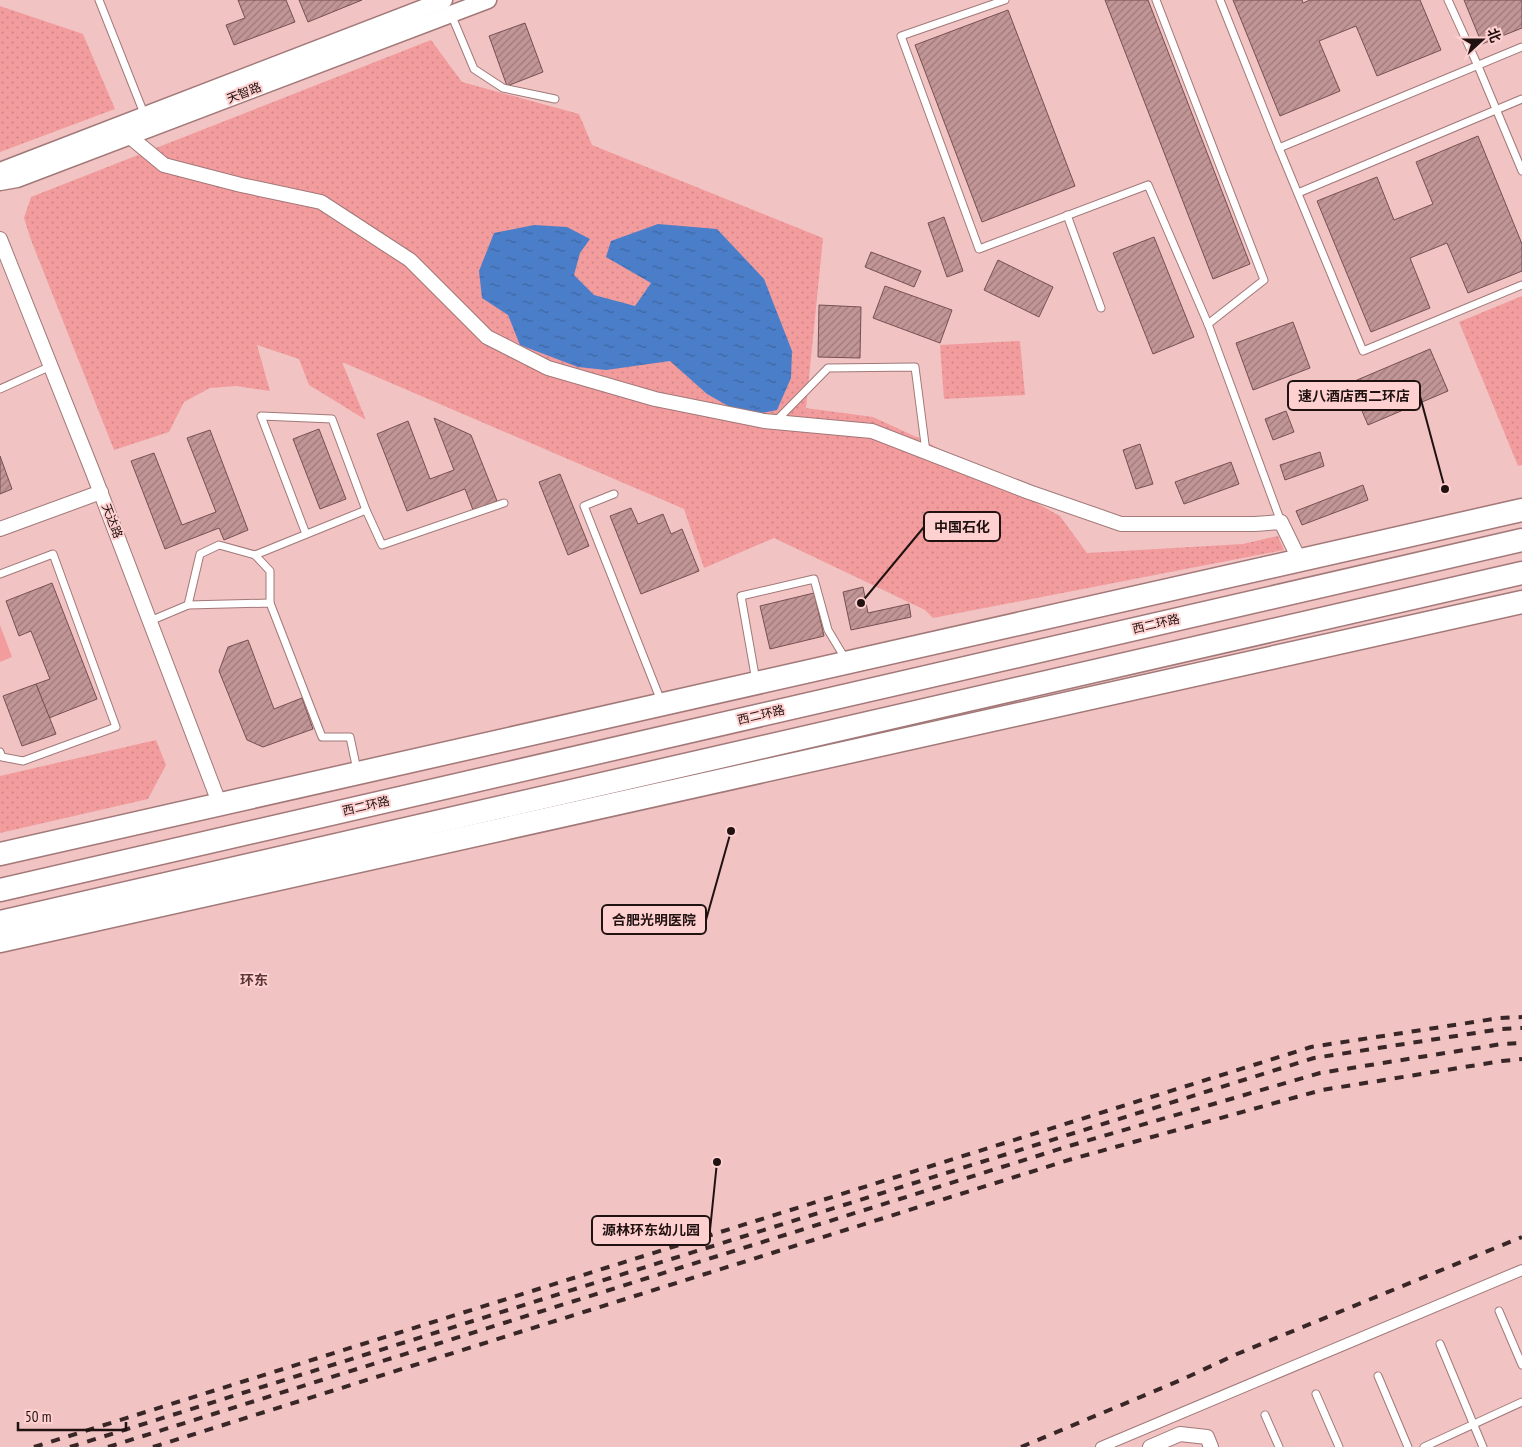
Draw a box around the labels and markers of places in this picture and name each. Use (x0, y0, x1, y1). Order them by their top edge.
callout: 速八酒店西二环店 (1288, 381, 1420, 410)
callout: 中国石化 (924, 512, 1000, 541)
callout: 合肥光明医院 (602, 905, 706, 934)
callout: 源林环东幼儿园 (592, 1216, 710, 1245)

